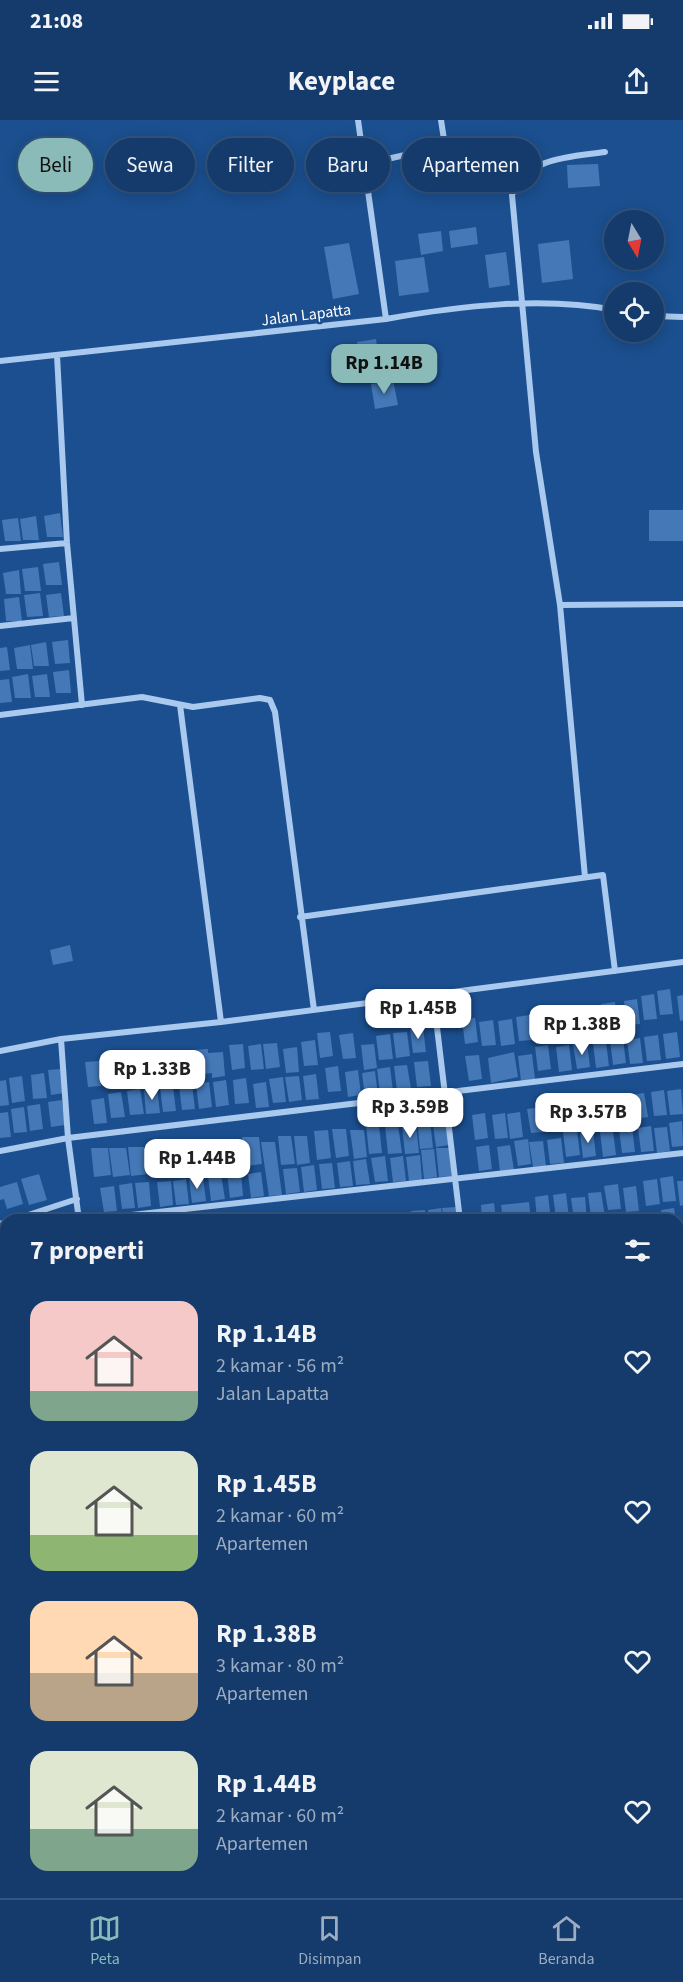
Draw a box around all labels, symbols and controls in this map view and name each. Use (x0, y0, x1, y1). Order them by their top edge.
text: 21:08 (30, 5, 83, 37)
text: Keyplace (288, 62, 395, 101)
icon: menu (30, 65, 63, 98)
icon: share (620, 65, 653, 98)
chip: Beli (18, 138, 93, 192)
chip: Sewa (105, 138, 195, 192)
chip: Filter (207, 138, 294, 192)
chip: Baru (306, 138, 390, 192)
chip: Apartemen (402, 138, 541, 192)
north arrow (604, 210, 664, 270)
map controls (604, 210, 664, 342)
button: locate (604, 282, 664, 342)
street label: Jalan Lapatta (260, 299, 352, 331)
pin: Rp 1.14B (322, 344, 446, 395)
text: Rp 1.14B (345, 349, 423, 377)
pin: Rp 1.45B (356, 989, 480, 1040)
text: Rp 1.45B (379, 994, 457, 1022)
pin: Rp 1.38B (520, 1005, 644, 1056)
text: Rp 1.38B (543, 1010, 621, 1038)
pin: Rp 1.33B (90, 1050, 214, 1101)
text: Rp 1.33B (113, 1055, 191, 1083)
pin: Rp 3.59B (348, 1088, 472, 1139)
text: Rp 3.59B (371, 1093, 449, 1121)
pin: Rp 3.57B (526, 1093, 650, 1144)
text: Rp 3.57B (549, 1098, 627, 1126)
pin: Rp 1.44B (135, 1139, 259, 1190)
text: Rp 1.44B (158, 1144, 236, 1172)
text: 7 properti (30, 1232, 144, 1269)
icon: filters (621, 1234, 654, 1267)
text: Rp 1.14B (216, 1315, 317, 1352)
icon: home (78, 1325, 150, 1397)
icon: heart (621, 1345, 654, 1378)
text: 2 kamar · 56 m² (216, 1352, 344, 1380)
text: Jalan Lapatta (216, 1380, 329, 1408)
text: Rp 1.45B (216, 1465, 317, 1502)
icon: home (78, 1475, 150, 1547)
icon: heart (621, 1495, 654, 1528)
text: 2 kamar · 60 m² (216, 1502, 344, 1530)
text: Apartemen (216, 1530, 309, 1558)
text: Rp 1.38B (216, 1615, 317, 1652)
icon: home (78, 1625, 150, 1697)
icon: heart (621, 1645, 654, 1678)
text: 3 kamar · 80 m² (216, 1652, 344, 1680)
text: Apartemen (216, 1680, 309, 1708)
text: Rp 1.44B (216, 1765, 317, 1802)
icon: home (78, 1775, 150, 1847)
icon: heart (621, 1795, 654, 1828)
text: 2 kamar · 60 m² (216, 1802, 344, 1830)
text: Apartemen (216, 1830, 309, 1858)
tab: Peta (88, 1912, 121, 1970)
tab: Disimpan (298, 1912, 361, 1970)
tab: Beranda (538, 1912, 595, 1970)

